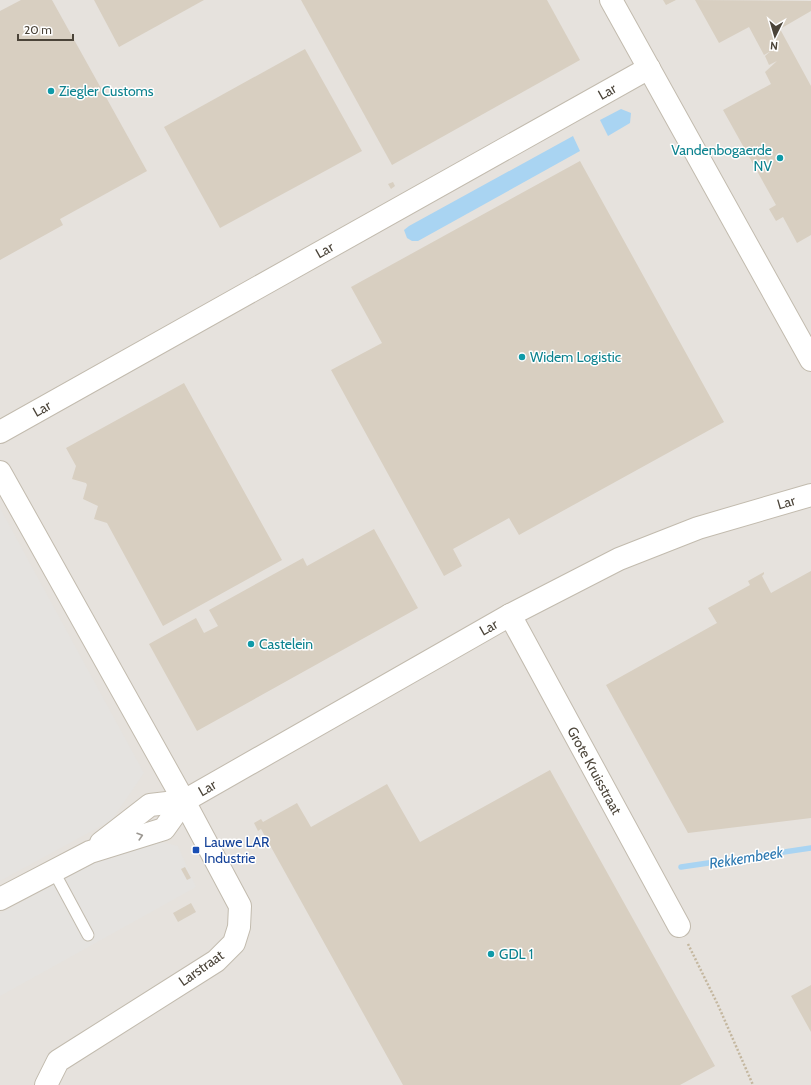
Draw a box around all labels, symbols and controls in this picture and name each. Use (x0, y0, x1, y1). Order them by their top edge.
scale bar (18, 16, 73, 42)
north arrow (755, 16, 795, 56)
text: 20 m (24, 22, 52, 37)
text: N (770, 39, 779, 53)
street label: Lar (595, 79, 620, 104)
place label: Ziegler Customs (59, 82, 154, 100)
marker: Ziegler Customs (46, 86, 56, 96)
place label: Vandenbogaerde NV (671, 141, 772, 175)
marker: Vandenbogaerde NV (775, 153, 785, 163)
street label: Lar (312, 237, 337, 262)
place label: Widem Logistic (530, 348, 621, 366)
marker: Widem Logistic (517, 352, 527, 362)
street label: Lar (30, 396, 55, 421)
street label: Lar (775, 491, 798, 513)
street label: Lar (476, 615, 501, 640)
place label: Castelein (259, 635, 313, 653)
marker: Castelein (246, 639, 256, 649)
street label: Grote Kruisstraat (563, 723, 626, 818)
street label: Lar (195, 775, 220, 800)
one-way arrow (136, 832, 143, 841)
place label: Lauwe LAR Industrie (204, 833, 270, 867)
water label: Rekkembeek (708, 843, 785, 873)
marker: Lauwe LAR Industrie (191, 845, 201, 855)
place label: GDL 1 (499, 945, 533, 963)
street label: Larstraat (175, 946, 227, 990)
marker: GDL 1 (486, 949, 496, 959)

